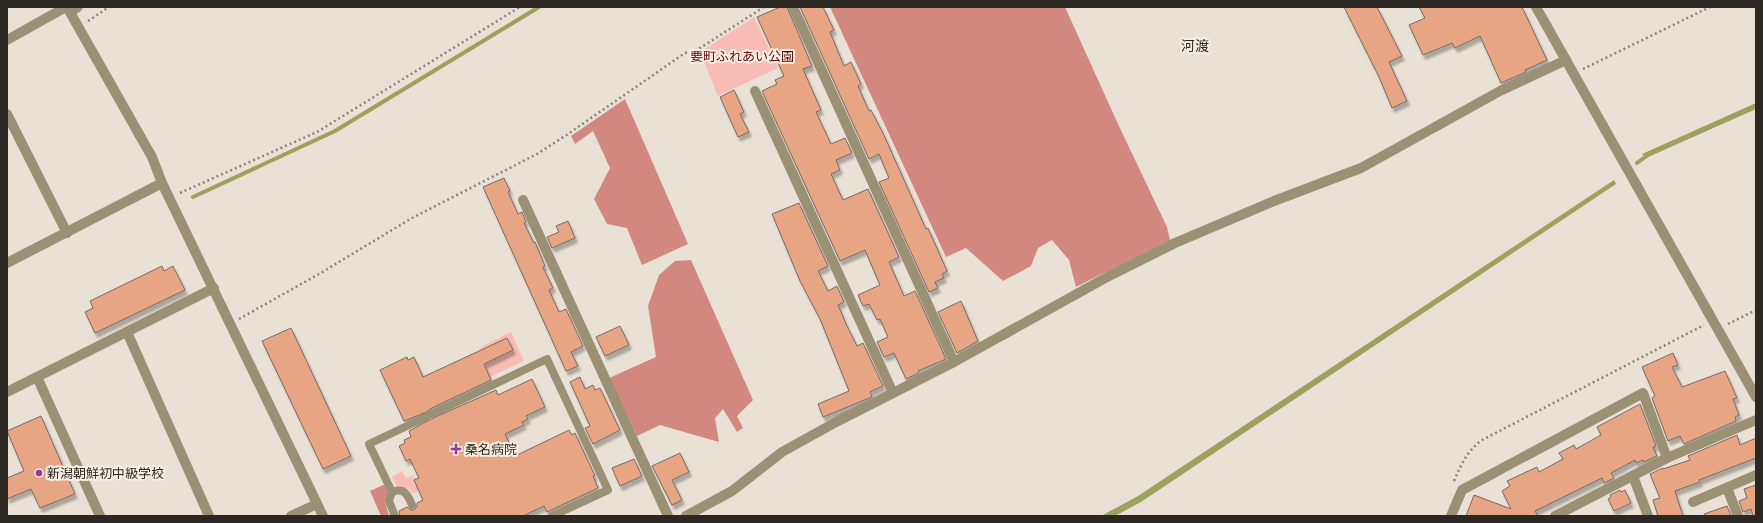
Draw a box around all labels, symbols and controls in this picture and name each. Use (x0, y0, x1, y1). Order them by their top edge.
district label: 河渡 (1181, 38, 1209, 54)
park label: 要町ふれあい公園 (690, 49, 794, 64)
place label: 桑名病院 (465, 442, 517, 457)
marker: 桑名病院 (450, 443, 462, 455)
place label: 新潟朝鮮初中級学校 (47, 466, 164, 481)
marker: 新潟朝鮮初中級学校 (34, 468, 44, 478)

